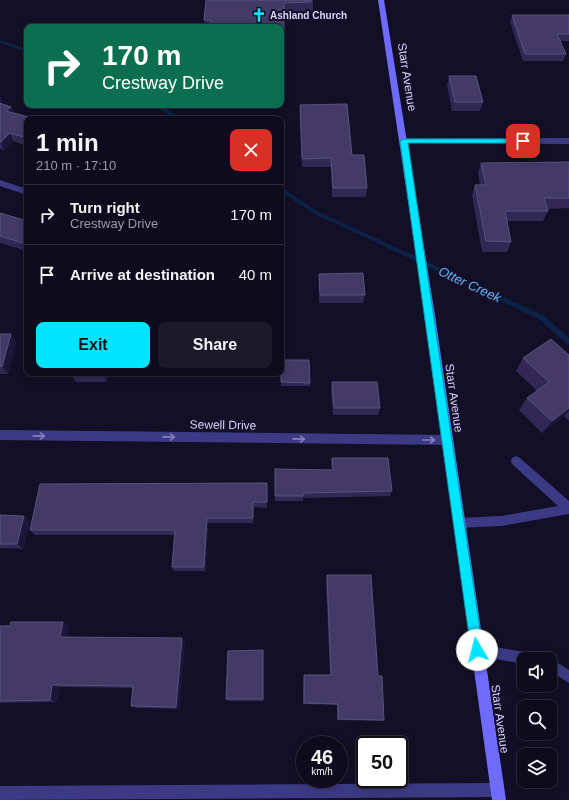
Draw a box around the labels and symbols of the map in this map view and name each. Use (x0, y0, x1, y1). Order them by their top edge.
church icon: Ashland Church (251, 7, 267, 23)
place label: Ashland Church (270, 10, 347, 21)
street label: Starr Avenue (395, 42, 419, 113)
pin (506, 124, 540, 158)
water label: Otter Creek (436, 263, 505, 306)
street label: Starr Avenue (442, 363, 466, 434)
street label: Sewell Drive (190, 417, 257, 433)
one-way arrow (32, 432, 45, 440)
one-way arrow (162, 433, 175, 441)
one-way arrow (292, 435, 305, 442)
one-way arrow (422, 436, 435, 444)
position arrow (456, 629, 498, 671)
street label: Starr Avenue (488, 684, 512, 755)
speed limit sign: 50 (356, 736, 408, 788)

